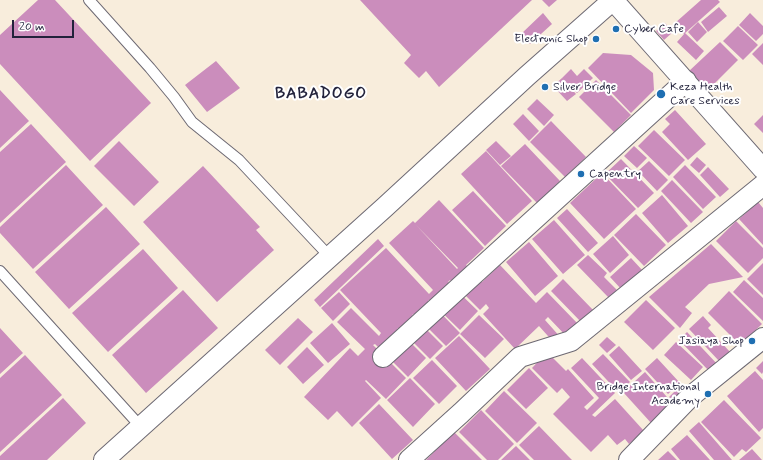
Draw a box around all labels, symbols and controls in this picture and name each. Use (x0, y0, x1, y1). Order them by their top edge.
scale bar (14, 12, 76, 38)
text: 20 m (19, 19, 45, 35)
place label: Cyber Cafe (624, 22, 684, 36)
marker: Cyber Cafe (611, 24, 621, 34)
place label: Electronic Shop (514, 32, 588, 46)
marker: Electronic Shop (591, 34, 601, 44)
place label: Silver Bridge (553, 80, 616, 94)
place label: Keza Health Care Services (670, 80, 740, 108)
marker: Silver Bridge (540, 82, 550, 92)
district label: BABADOGO (275, 85, 367, 105)
marker: Keza Health Care Services (655, 88, 667, 100)
place label: Capentry (589, 167, 641, 181)
marker: Capentry (576, 169, 586, 179)
place label: Jasiaya Shop (679, 334, 744, 348)
marker: Jasiaya Shop (747, 336, 757, 346)
place label: Bridge International Academy (597, 380, 700, 408)
marker: Bridge International Academy (703, 389, 713, 399)

